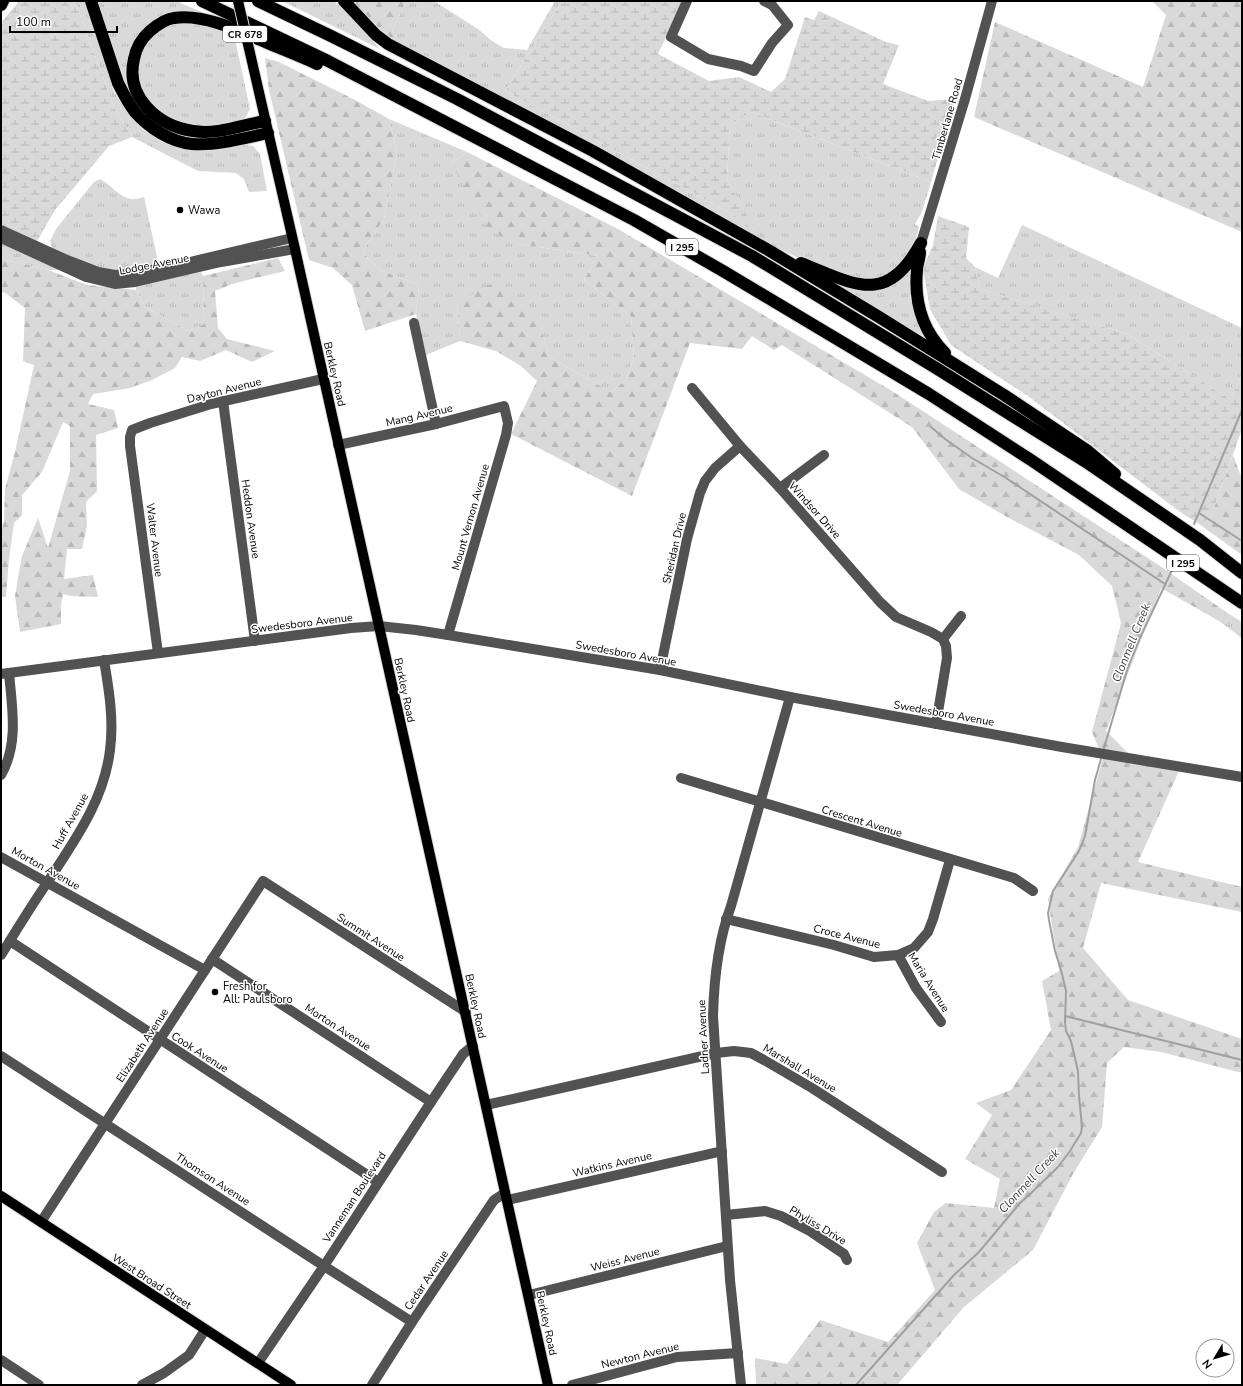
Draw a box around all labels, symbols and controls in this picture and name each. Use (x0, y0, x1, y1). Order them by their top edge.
scale bar (10, 8, 117, 34)
text: 100 m (16, 14, 51, 30)
road number: CR 678 (223, 26, 267, 42)
street label: Timberlane Road (929, 77, 966, 162)
place label: Wawa (188, 203, 220, 218)
marker: Wawa (175, 205, 185, 215)
road number: I 295 (666, 239, 698, 255)
street label: Lodge Avenue (118, 250, 191, 279)
street label: Berkley Road (320, 340, 349, 408)
street label: Dayton Avenue (185, 374, 263, 407)
street label: Mang Avenue (384, 400, 454, 430)
street label: Mount Vernon Avenue (448, 462, 493, 572)
street label: Heddon Avenue (238, 479, 263, 560)
street label: Windsor Drive (785, 479, 844, 542)
street label: Walter Avenue (143, 502, 166, 578)
street label: Sheridan Drive (659, 511, 690, 585)
road number: I 295 (1167, 555, 1199, 571)
water label: Clonmell Creek (1108, 601, 1154, 684)
street label: Swedesboro Avenue (250, 610, 354, 637)
street label: Swedesboro Avenue (574, 637, 678, 670)
street label: Berkley Road (390, 656, 419, 724)
street label: Swedesboro Avenue (892, 697, 996, 730)
street label: Huff Avenue (49, 790, 92, 852)
street label: Crescent Avenue (820, 802, 904, 841)
street label: Morton Avenue (9, 843, 83, 894)
street label: Summit Avenue (334, 910, 408, 965)
street label: Croce Avenue (812, 921, 882, 952)
street label: Maria Avenue (904, 950, 953, 1015)
street label: Berkley Road (461, 972, 490, 1040)
place label: Fresh for All: Paulsboro (223, 979, 293, 1007)
marker: Fresh for All: Paulsboro (210, 987, 220, 997)
street label: Ladner Avenue (694, 999, 713, 1075)
street label: Morton Avenue (302, 1000, 374, 1055)
street label: Elizabeth Avenue (113, 1005, 172, 1085)
street label: Cook Avenue (168, 1028, 231, 1076)
street label: Marshall Avenue (760, 1041, 839, 1096)
water label: Clonmell Creek (995, 1144, 1064, 1217)
street label: Watkins Avenue (571, 1148, 653, 1181)
street label: Vanneman Boulevard (319, 1149, 390, 1247)
street label: Thomson Avenue (172, 1150, 253, 1209)
street label: Phyliss Drive (786, 1202, 849, 1248)
street label: Weiss Avenue (589, 1244, 661, 1275)
street label: Cedar Avenue (401, 1247, 452, 1313)
street label: West Broad Street (109, 1250, 194, 1313)
street label: Berkley Road (532, 1289, 561, 1357)
north arrow (1195, 1338, 1235, 1378)
street label: Newton Avenue (600, 1339, 681, 1372)
text: N (1199, 1356, 1216, 1372)

